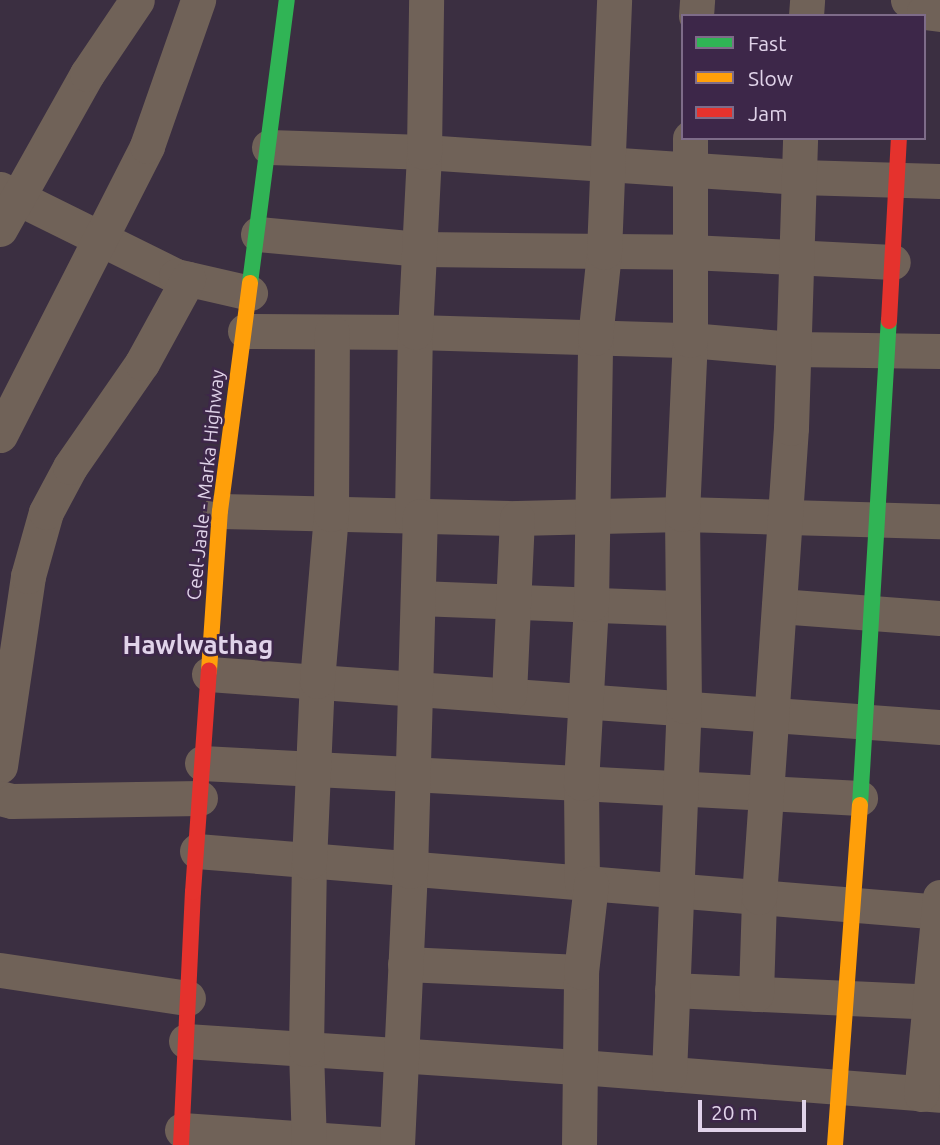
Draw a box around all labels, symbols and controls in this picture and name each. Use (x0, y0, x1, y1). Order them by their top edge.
legend (681, 14, 926, 140)
text: Fast (748, 31, 786, 55)
text: Slow (748, 66, 793, 90)
text: Jam (748, 101, 787, 125)
street label: Ceel-Jaale - Marka Highway (183, 369, 229, 601)
district label: Hawlwathag (123, 629, 273, 661)
scale bar (702, 1086, 810, 1130)
text: 20 m (711, 1100, 758, 1124)

